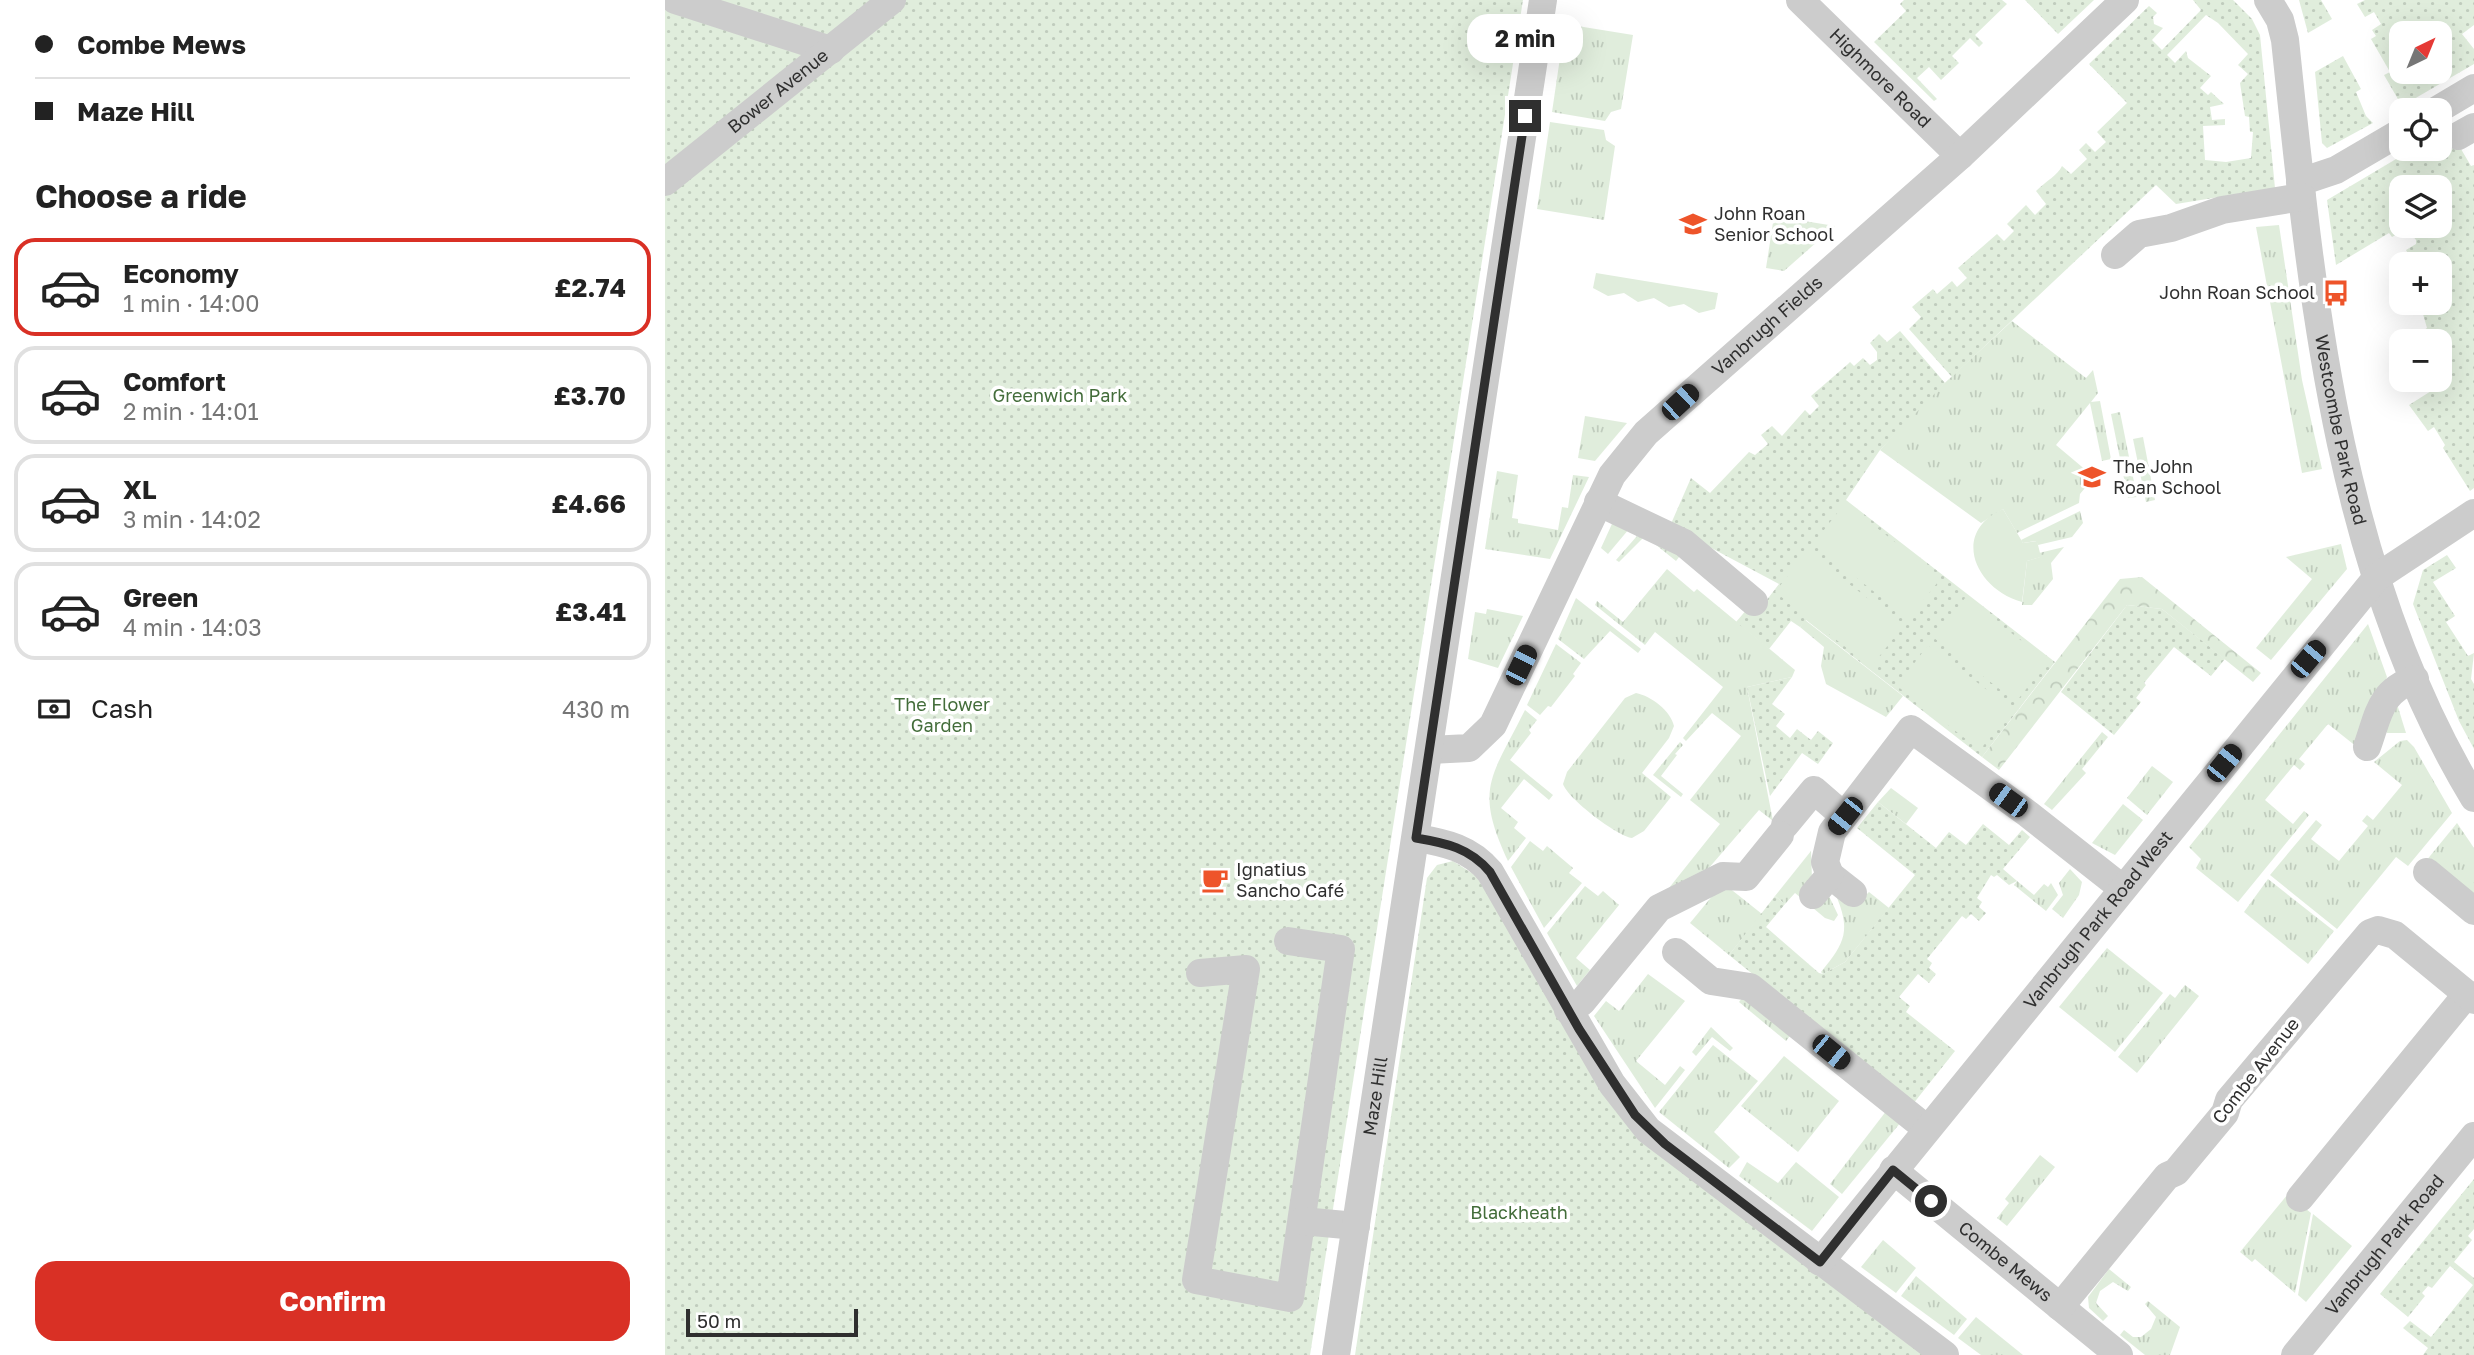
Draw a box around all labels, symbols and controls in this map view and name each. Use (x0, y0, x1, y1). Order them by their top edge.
callout: 2 min (1467, 15, 1583, 64)
north arrow (2389, 21, 2452, 84)
map controls (2389, 21, 2452, 392)
street label: Highmore Road (1825, 23, 1936, 132)
text: 2 min (1495, 24, 1555, 52)
text: Combe Mews (77, 29, 246, 60)
street label: Bower Avenue (723, 44, 832, 137)
text: Maze Hill (77, 96, 195, 127)
button: locate (2389, 98, 2452, 161)
route end (1509, 100, 1541, 132)
button: layers (2389, 175, 2452, 238)
text: Choose a ride (35, 177, 247, 215)
place label: John Roan Senior School (1714, 202, 1834, 245)
school or university icon: John Roan Senior School (1678, 209, 1708, 239)
button: + (2389, 252, 2452, 315)
icon: car (39, 256, 102, 319)
text: Economy (123, 258, 239, 289)
street label: Vanbrugh Fields (1707, 271, 1826, 380)
text: £2.74 (554, 272, 626, 303)
bus stop icon: John Roan School (2321, 278, 2351, 308)
place label: John Roan School (2159, 281, 2315, 303)
text: 1 min · 14:00 (123, 289, 260, 317)
button: − (2389, 329, 2452, 392)
street label: Westcombe Park Road (2311, 333, 2372, 527)
icon: car (39, 364, 102, 427)
text: Comfort (123, 366, 226, 397)
text: £3.70 (554, 380, 626, 411)
car (1658, 380, 1703, 424)
park label: Greenwich Park (992, 384, 1128, 406)
text: 2 min · 14:01 (123, 397, 259, 425)
place label: The John Roan School (2113, 455, 2222, 498)
school or university icon: The John Roan School (2077, 462, 2107, 492)
icon: car (39, 472, 102, 535)
text: XL (123, 474, 157, 505)
text: £4.66 (551, 488, 626, 519)
text: 3 min · 14:02 (123, 505, 261, 533)
icon: car (39, 580, 102, 643)
text: Green (123, 582, 198, 613)
text: £3.41 (555, 596, 626, 627)
text: 4 min · 14:03 (123, 613, 262, 641)
car (2287, 636, 2330, 682)
car (1503, 642, 1540, 688)
icon: cash (35, 690, 73, 728)
text: Cash (91, 693, 153, 724)
park label: The Flower Garden (894, 693, 990, 736)
text: 430 m (562, 695, 630, 723)
car (2203, 740, 2246, 786)
car (1985, 779, 2032, 821)
car (1824, 793, 1867, 839)
street label: Vanbrugh Park Road West (2018, 825, 2177, 1013)
place label: Ignatius Sancho Café (1236, 858, 1344, 901)
cafe icon: Ignatius Sancho Café (1200, 865, 1230, 895)
street label: Combe Avenue (2207, 1013, 2303, 1128)
car (1809, 1031, 1854, 1073)
street label: Maze Hill (1358, 1054, 1392, 1137)
street label: Vanbrugh Park Road (2320, 1170, 2448, 1319)
route start (1915, 1185, 1947, 1217)
park label: Blackheath (1470, 1201, 1568, 1223)
street label: Combe Mews (1954, 1216, 2057, 1306)
button: Confirm (35, 1261, 630, 1341)
scale bar (686, 1306, 857, 1338)
text: 50 m (697, 1309, 741, 1332)

